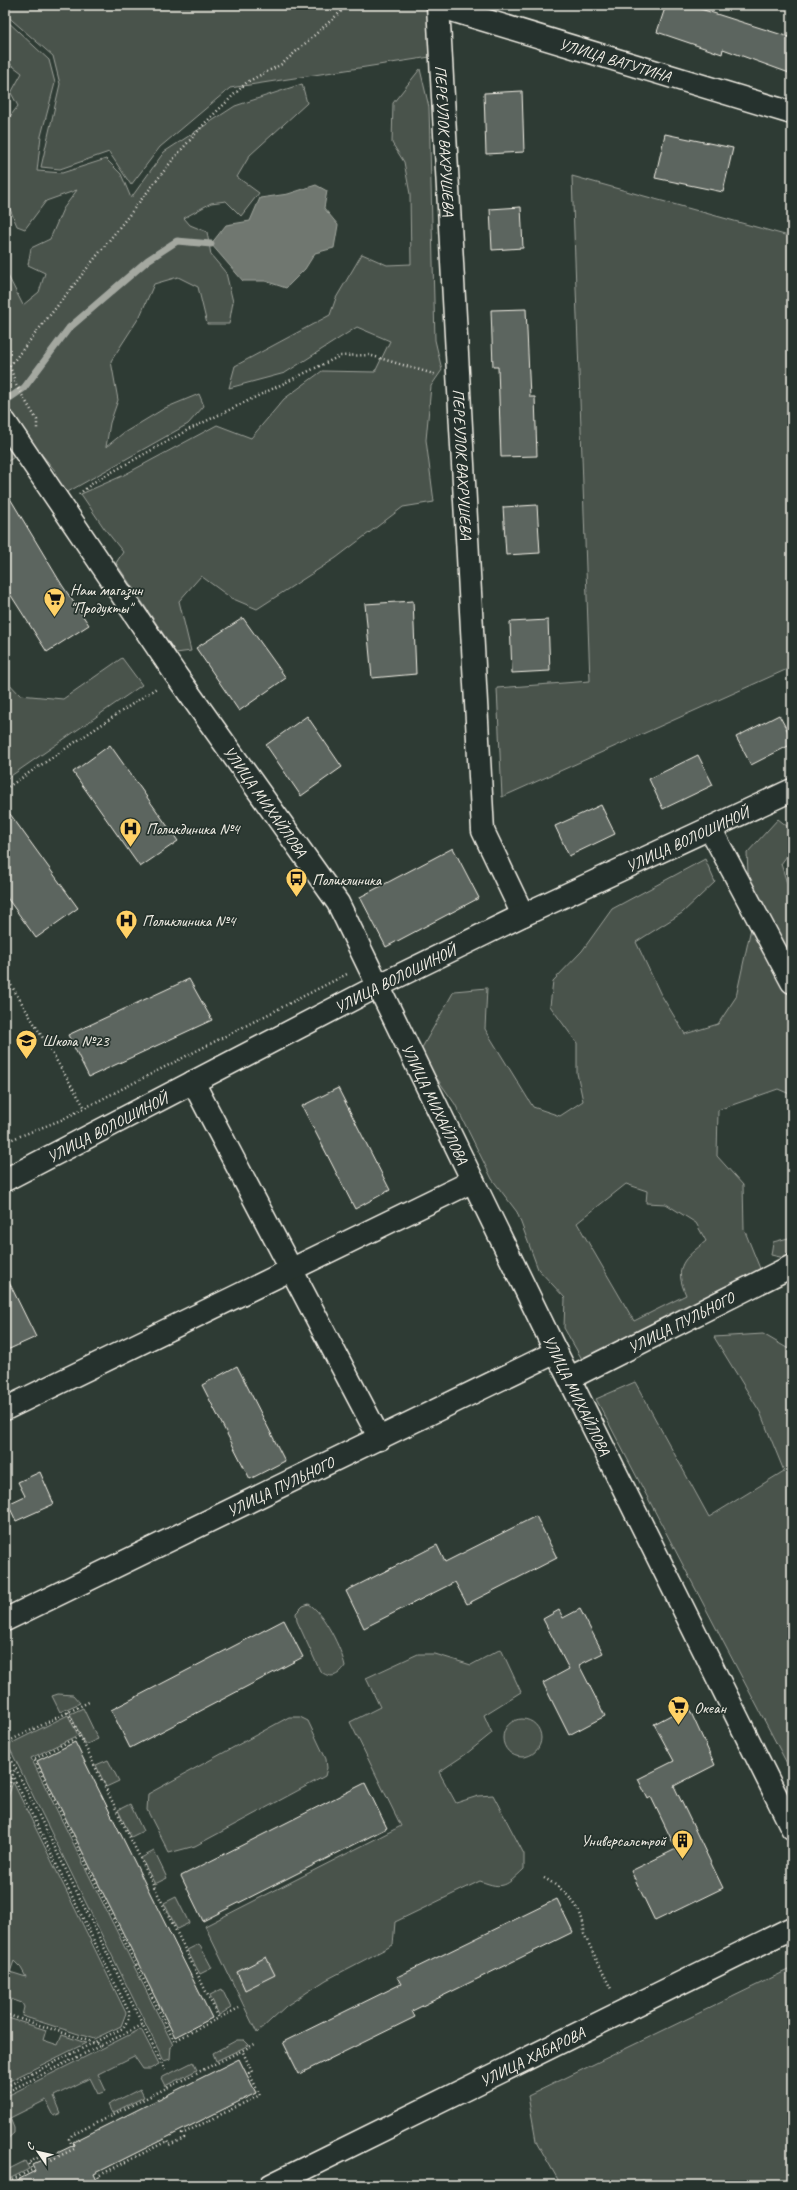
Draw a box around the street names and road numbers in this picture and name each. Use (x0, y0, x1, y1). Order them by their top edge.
street label: УЛИЦА ВАТУТИНА (557, 34, 674, 87)
street label: ПЕРЕУЛОК ВАХРУШЕВА (430, 65, 459, 218)
street label: ПЕРЕУЛОК ВАХРУШЕВА (448, 388, 476, 541)
street label: УЛИЦА МИХАЙЛОВА (219, 742, 312, 862)
street label: УЛИЦА ВОЛОШИНОЙ (623, 801, 755, 877)
street label: УЛИЦА ВОЛОШИНОЙ (331, 939, 462, 1018)
street label: УЛИЦА МИХАЙЛОВА (397, 1040, 473, 1168)
street label: УЛИЦА ВОЛОШИНОЙ (44, 1087, 174, 1167)
street label: УЛИЦА ПУЛЬНОГО (625, 1287, 739, 1358)
street label: УЛИЦА МИХАЙЛОВА (538, 1332, 615, 1459)
street label: УЛИЦА ПУЛЬНОГО (224, 1452, 339, 1521)
street label: УЛИЦА ХАБАРОВА (477, 2022, 589, 2091)

